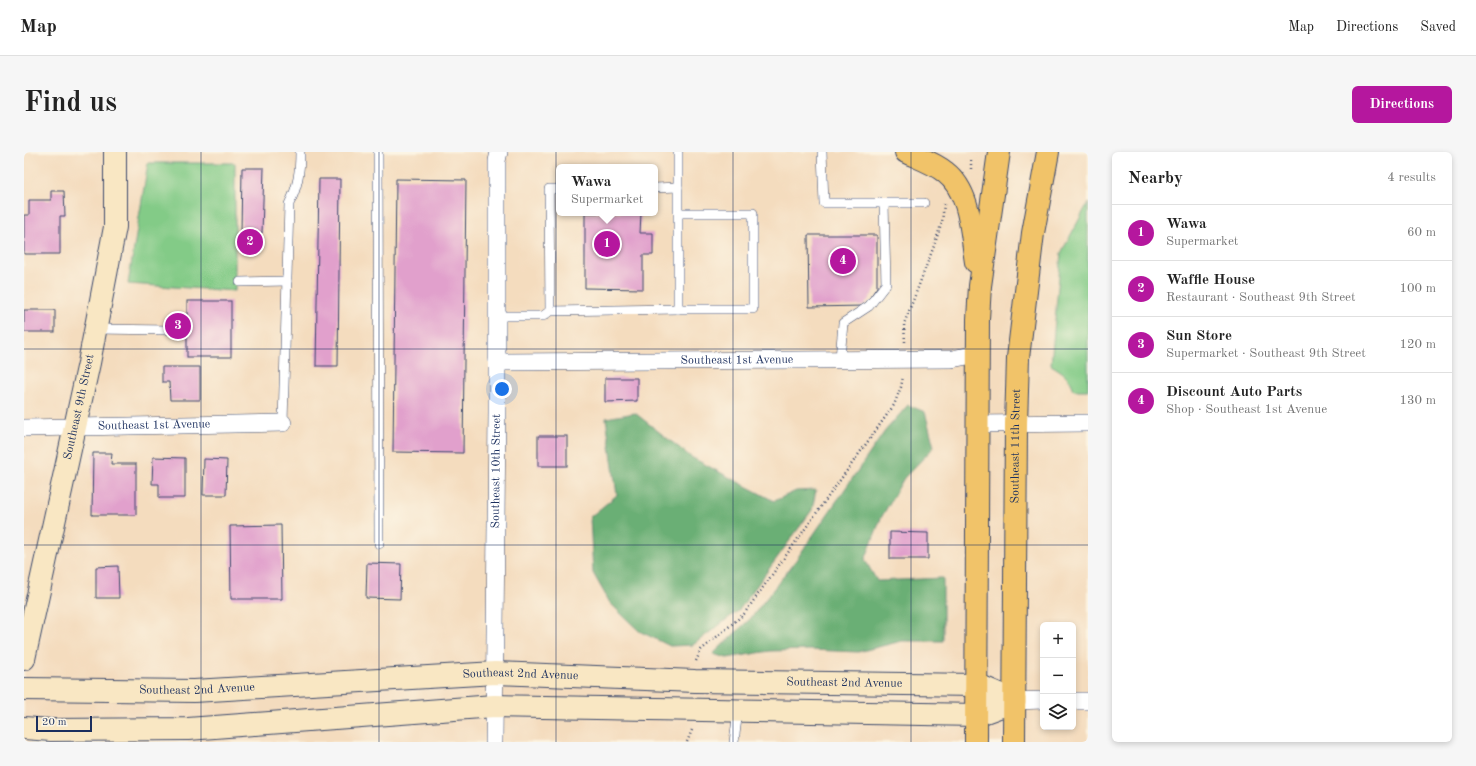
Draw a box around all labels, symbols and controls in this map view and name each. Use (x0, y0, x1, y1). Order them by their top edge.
text: Map (20, 18, 57, 37)
text: Map (1288, 20, 1314, 34)
text: Directions (1336, 20, 1398, 34)
text: Saved (1420, 20, 1456, 34)
button: Directions (1352, 86, 1452, 123)
text: Find us (24, 90, 117, 118)
popup (556, 164, 658, 216)
text: Nearby (1128, 170, 1183, 187)
text: 4 results (1387, 171, 1436, 184)
text: Wawa (571, 175, 611, 190)
text: Supermarket (571, 193, 643, 206)
text: Wawa (1166, 217, 1207, 232)
text: 1 (1137, 226, 1145, 239)
text: 60 m (1407, 226, 1436, 239)
pin: 2 (237, 227, 263, 257)
pin: 1 (594, 229, 620, 259)
text: Supermarket (1166, 235, 1238, 248)
pin: 4 (830, 246, 856, 276)
text: Waffle House (1166, 273, 1255, 288)
text: 2 (1137, 282, 1145, 295)
text: 100 m (1399, 282, 1436, 295)
text: Restaurant · Southeast 9th Street (1166, 291, 1356, 304)
pin: 3 (165, 311, 191, 341)
text: Sun Store (1166, 329, 1232, 344)
text: 3 (1137, 338, 1145, 351)
text: 120 m (1399, 338, 1436, 351)
text: Supermarket · Southeast 9th Street (1166, 347, 1366, 360)
street label: Southeast 9th Street (62, 353, 97, 461)
street label: Southeast 1st Avenue (681, 354, 794, 367)
your location (492, 379, 512, 399)
text: Discount Auto Parts (1166, 385, 1302, 400)
street label: Southeast 11th Street (1010, 388, 1023, 503)
text: 4 (1137, 394, 1145, 407)
text: 130 m (1399, 394, 1436, 407)
text: Shop · Southeast 1st Avenue (1166, 403, 1327, 416)
street label: Southeast 10th Street (490, 414, 503, 528)
street label: Southeast 1st Avenue (97, 418, 211, 433)
map controls (1040, 622, 1076, 730)
button: + (1040, 622, 1076, 658)
button: − (1040, 658, 1076, 694)
street label: Southeast 2nd Avenue (462, 667, 579, 682)
street label: Southeast 2nd Avenue (786, 676, 903, 690)
street label: Southeast 2nd Avenue (139, 681, 256, 697)
button: layers (1040, 694, 1076, 730)
scale bar (36, 714, 92, 733)
text: 20 m (42, 717, 67, 728)

